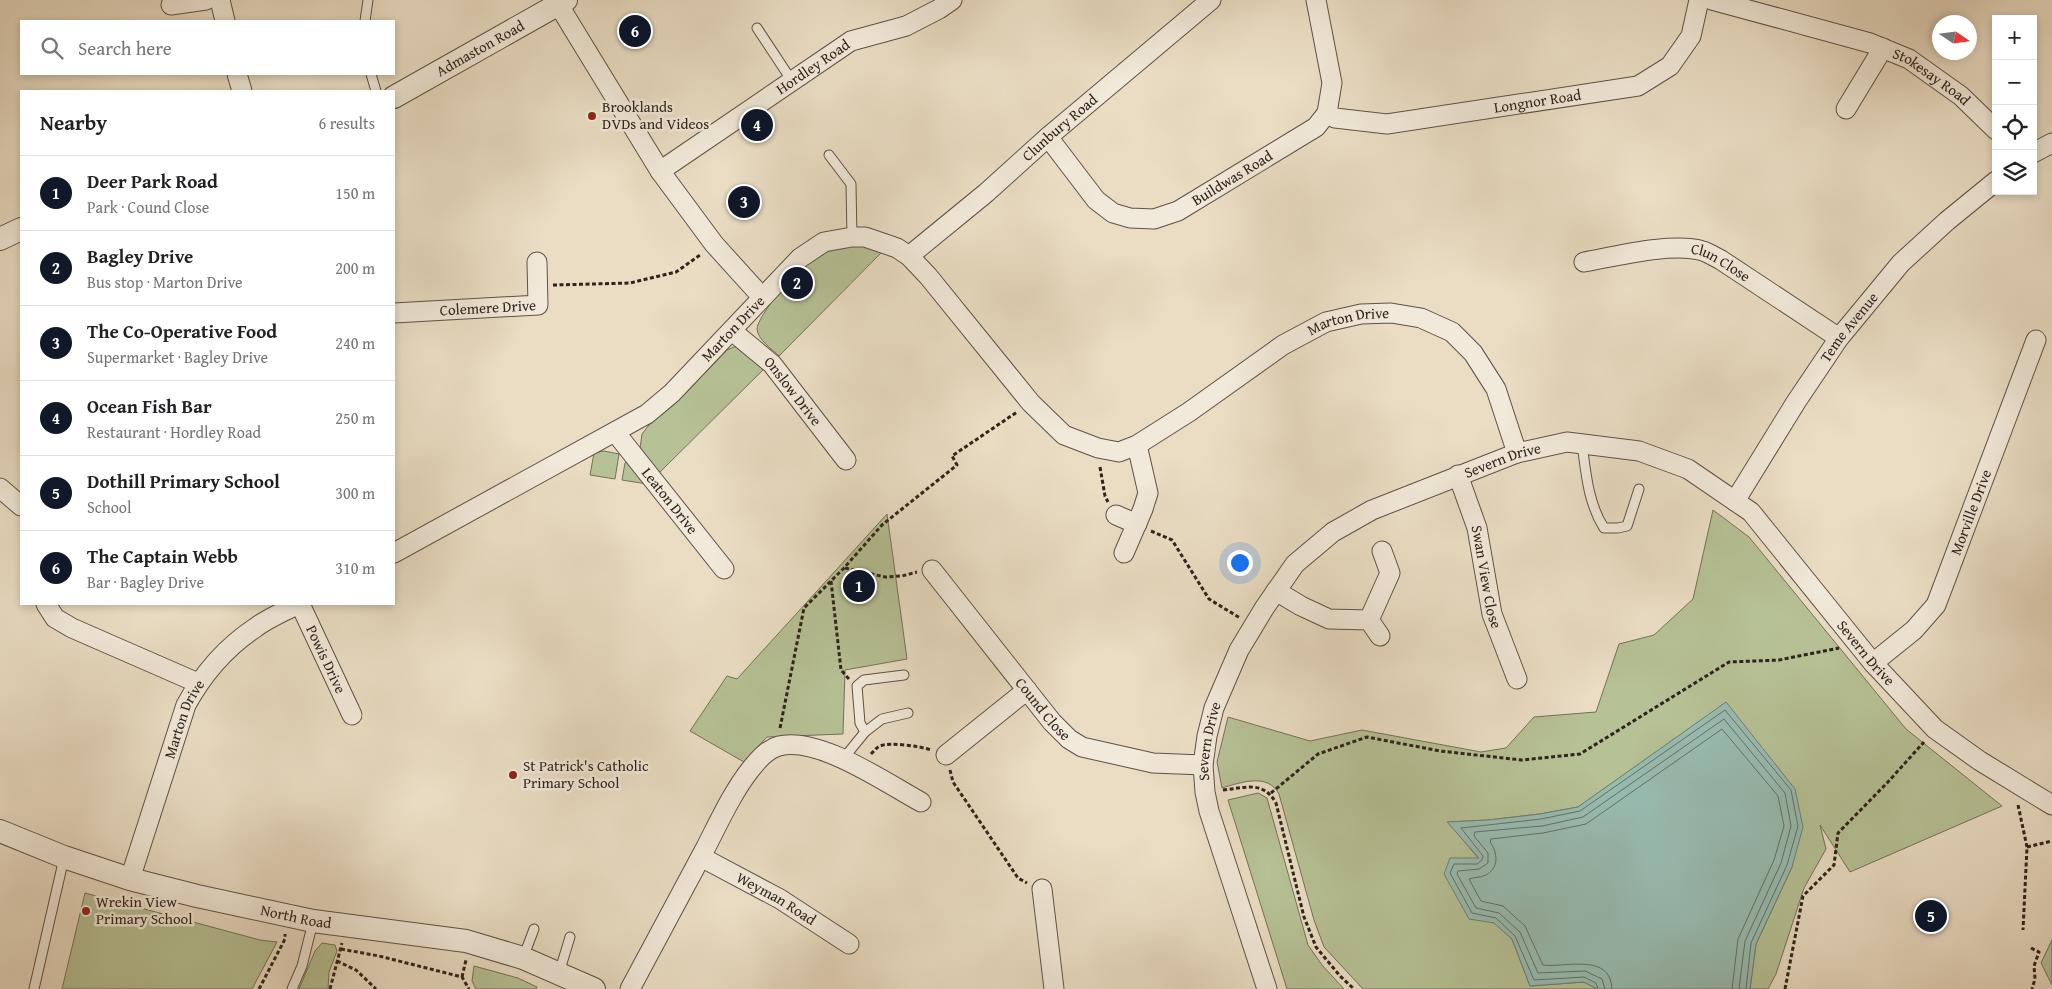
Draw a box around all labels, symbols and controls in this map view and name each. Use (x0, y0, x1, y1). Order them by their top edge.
pin: 6 (619, 12, 651, 50)
street label: Admaston Road (432, 15, 528, 81)
north arrow (1932, 15, 1977, 60)
map controls (1992, 15, 2037, 195)
button: + (1992, 15, 2037, 60)
search box (20, 20, 395, 75)
icon: search (38, 34, 66, 62)
text: Search here (78, 34, 172, 62)
street label: Hordley Road (772, 34, 854, 99)
street label: Stokesay Road (1890, 42, 1975, 110)
button: − (1992, 60, 2037, 105)
street label: Longnor Road (1492, 84, 1582, 118)
street label: Clunbury Road (1017, 89, 1102, 166)
place label: Brooklands DVDs and Videos (602, 96, 709, 134)
button: locate (1992, 105, 2037, 150)
pin: 4 (741, 106, 773, 144)
text: Nearby (40, 107, 107, 138)
marker: Brooklands DVDs and Videos (586, 110, 598, 122)
text: 6 results (318, 111, 375, 135)
street label: Buildwas Road (1187, 145, 1276, 210)
button: layers (1992, 150, 2037, 195)
text: Deer Park Road (87, 167, 218, 195)
text: 1 (52, 181, 60, 205)
text: 150 m (335, 181, 375, 205)
pin: 3 (728, 183, 760, 221)
text: Park · Cound Close (87, 195, 209, 219)
street label: Clun Close (1690, 238, 1755, 287)
text: Bagley Drive (87, 242, 193, 270)
text: 2 (52, 256, 60, 280)
text: 200 m (335, 256, 375, 280)
pin: 2 (781, 264, 813, 302)
text: Bus stop · Marton Drive (87, 270, 243, 294)
street label: Teme Avenue (1815, 287, 1883, 366)
street label: Marton Drive (696, 291, 769, 366)
street label: Colemere Drive (439, 294, 537, 320)
street label: Marton Drive (1303, 302, 1390, 340)
text: The Co-Operative Food (87, 317, 277, 345)
text: 3 (52, 331, 60, 355)
text: 240 m (335, 331, 375, 355)
text: Supermarket · Bagley Drive (87, 345, 268, 369)
street label: Onslow Drive (760, 351, 827, 430)
text: Ocean Fish Bar (87, 392, 212, 420)
text: 4 (52, 406, 60, 430)
text: 250 m (335, 406, 375, 430)
text: Restaurant · Hordley Road (87, 420, 261, 444)
street label: Severn Drive (1461, 437, 1543, 483)
street label: Leaton Drive (637, 463, 703, 538)
street label: Morville Drive (1945, 466, 1996, 558)
text: Dothill Primary School (87, 467, 280, 495)
text: 5 (52, 481, 60, 505)
text: 300 m (335, 481, 375, 505)
text: School (87, 495, 131, 519)
street label: Swan View Close (1467, 523, 1508, 631)
text: The Captain Webb (87, 542, 238, 570)
your location (1227, 550, 1253, 576)
text: 6 (52, 556, 60, 580)
text: 310 m (335, 556, 375, 580)
pin: 1 (843, 567, 875, 605)
text: Bar · Bagley Drive (87, 570, 204, 594)
street label: Severn Drive (1832, 615, 1900, 690)
street label: Powis Drive (301, 621, 351, 697)
street label: Cound Close (1011, 673, 1076, 745)
street label: Marton Drive (158, 675, 209, 761)
street label: Severn Drive (1192, 698, 1226, 782)
place label: St Patrick's Catholic Primary School (523, 755, 649, 793)
marker: St Patrick's Catholic Primary School (507, 769, 519, 781)
street label: Weyman Road (733, 867, 820, 930)
place label: Wrekin View Primary School (96, 891, 192, 929)
pin: 5 (1915, 897, 1947, 935)
street label: North Road (259, 899, 333, 933)
marker: Wrekin View Primary School (80, 905, 92, 917)

